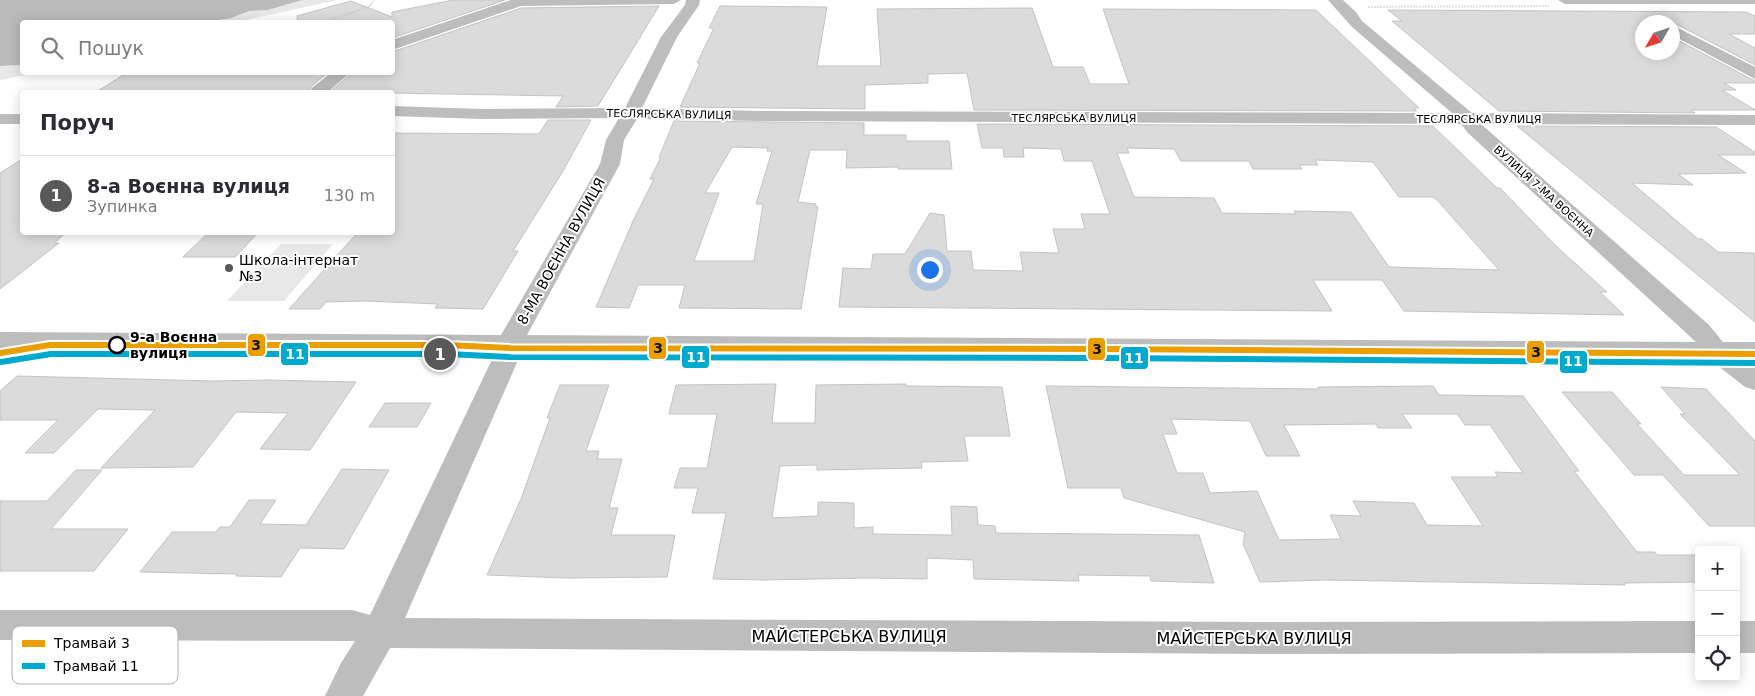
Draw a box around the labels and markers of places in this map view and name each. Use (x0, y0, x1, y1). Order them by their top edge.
place label: Школа-інтернат №3 (239, 252, 358, 284)
marker: Школа-інтернат №3 (223, 262, 235, 274)
place label: 9-а Воєнна вулиця (130, 329, 217, 361)
pin: 1 (424, 335, 456, 373)
marker: 9-а Воєнна вулиця (108, 336, 126, 354)

